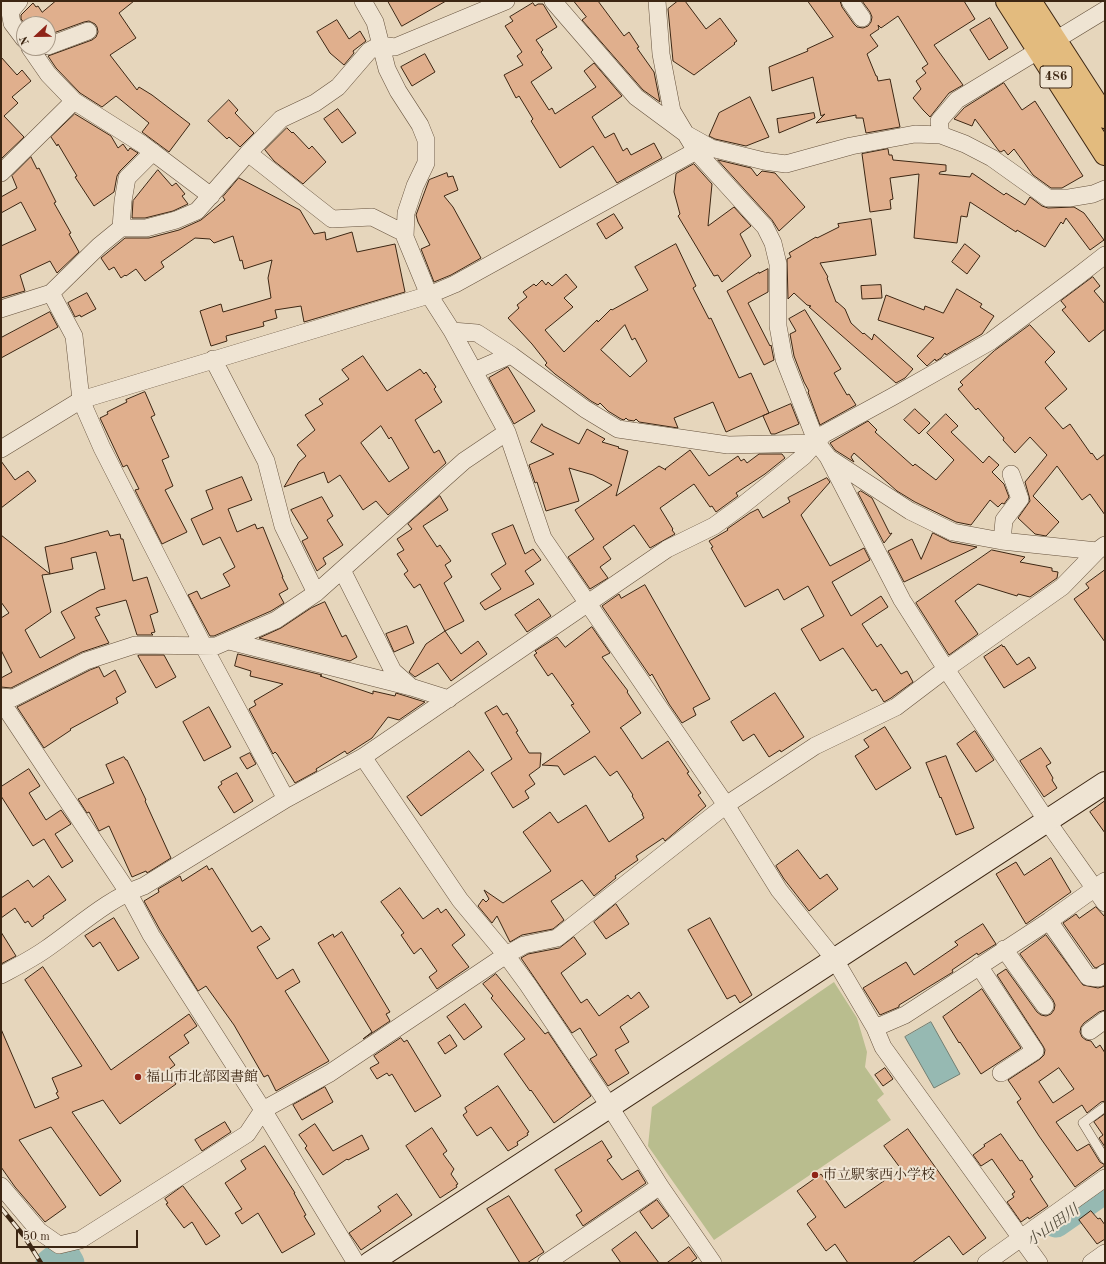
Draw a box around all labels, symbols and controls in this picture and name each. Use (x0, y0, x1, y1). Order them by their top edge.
north arrow (16, 16, 56, 56)
text: N (19, 34, 32, 46)
road number: 486 (1040, 66, 1072, 88)
place label: 福山市北部図書館 (146, 1069, 258, 1085)
marker: 福山市北部図書館 (133, 1072, 143, 1082)
place label: 市立駅家西小学校 (823, 1167, 935, 1183)
marker: 市立駅家西小学校 (810, 1170, 820, 1180)
water label: 小山田川 (1023, 1201, 1083, 1251)
scale bar (18, 1222, 140, 1248)
text: 50 m (23, 1231, 50, 1243)

